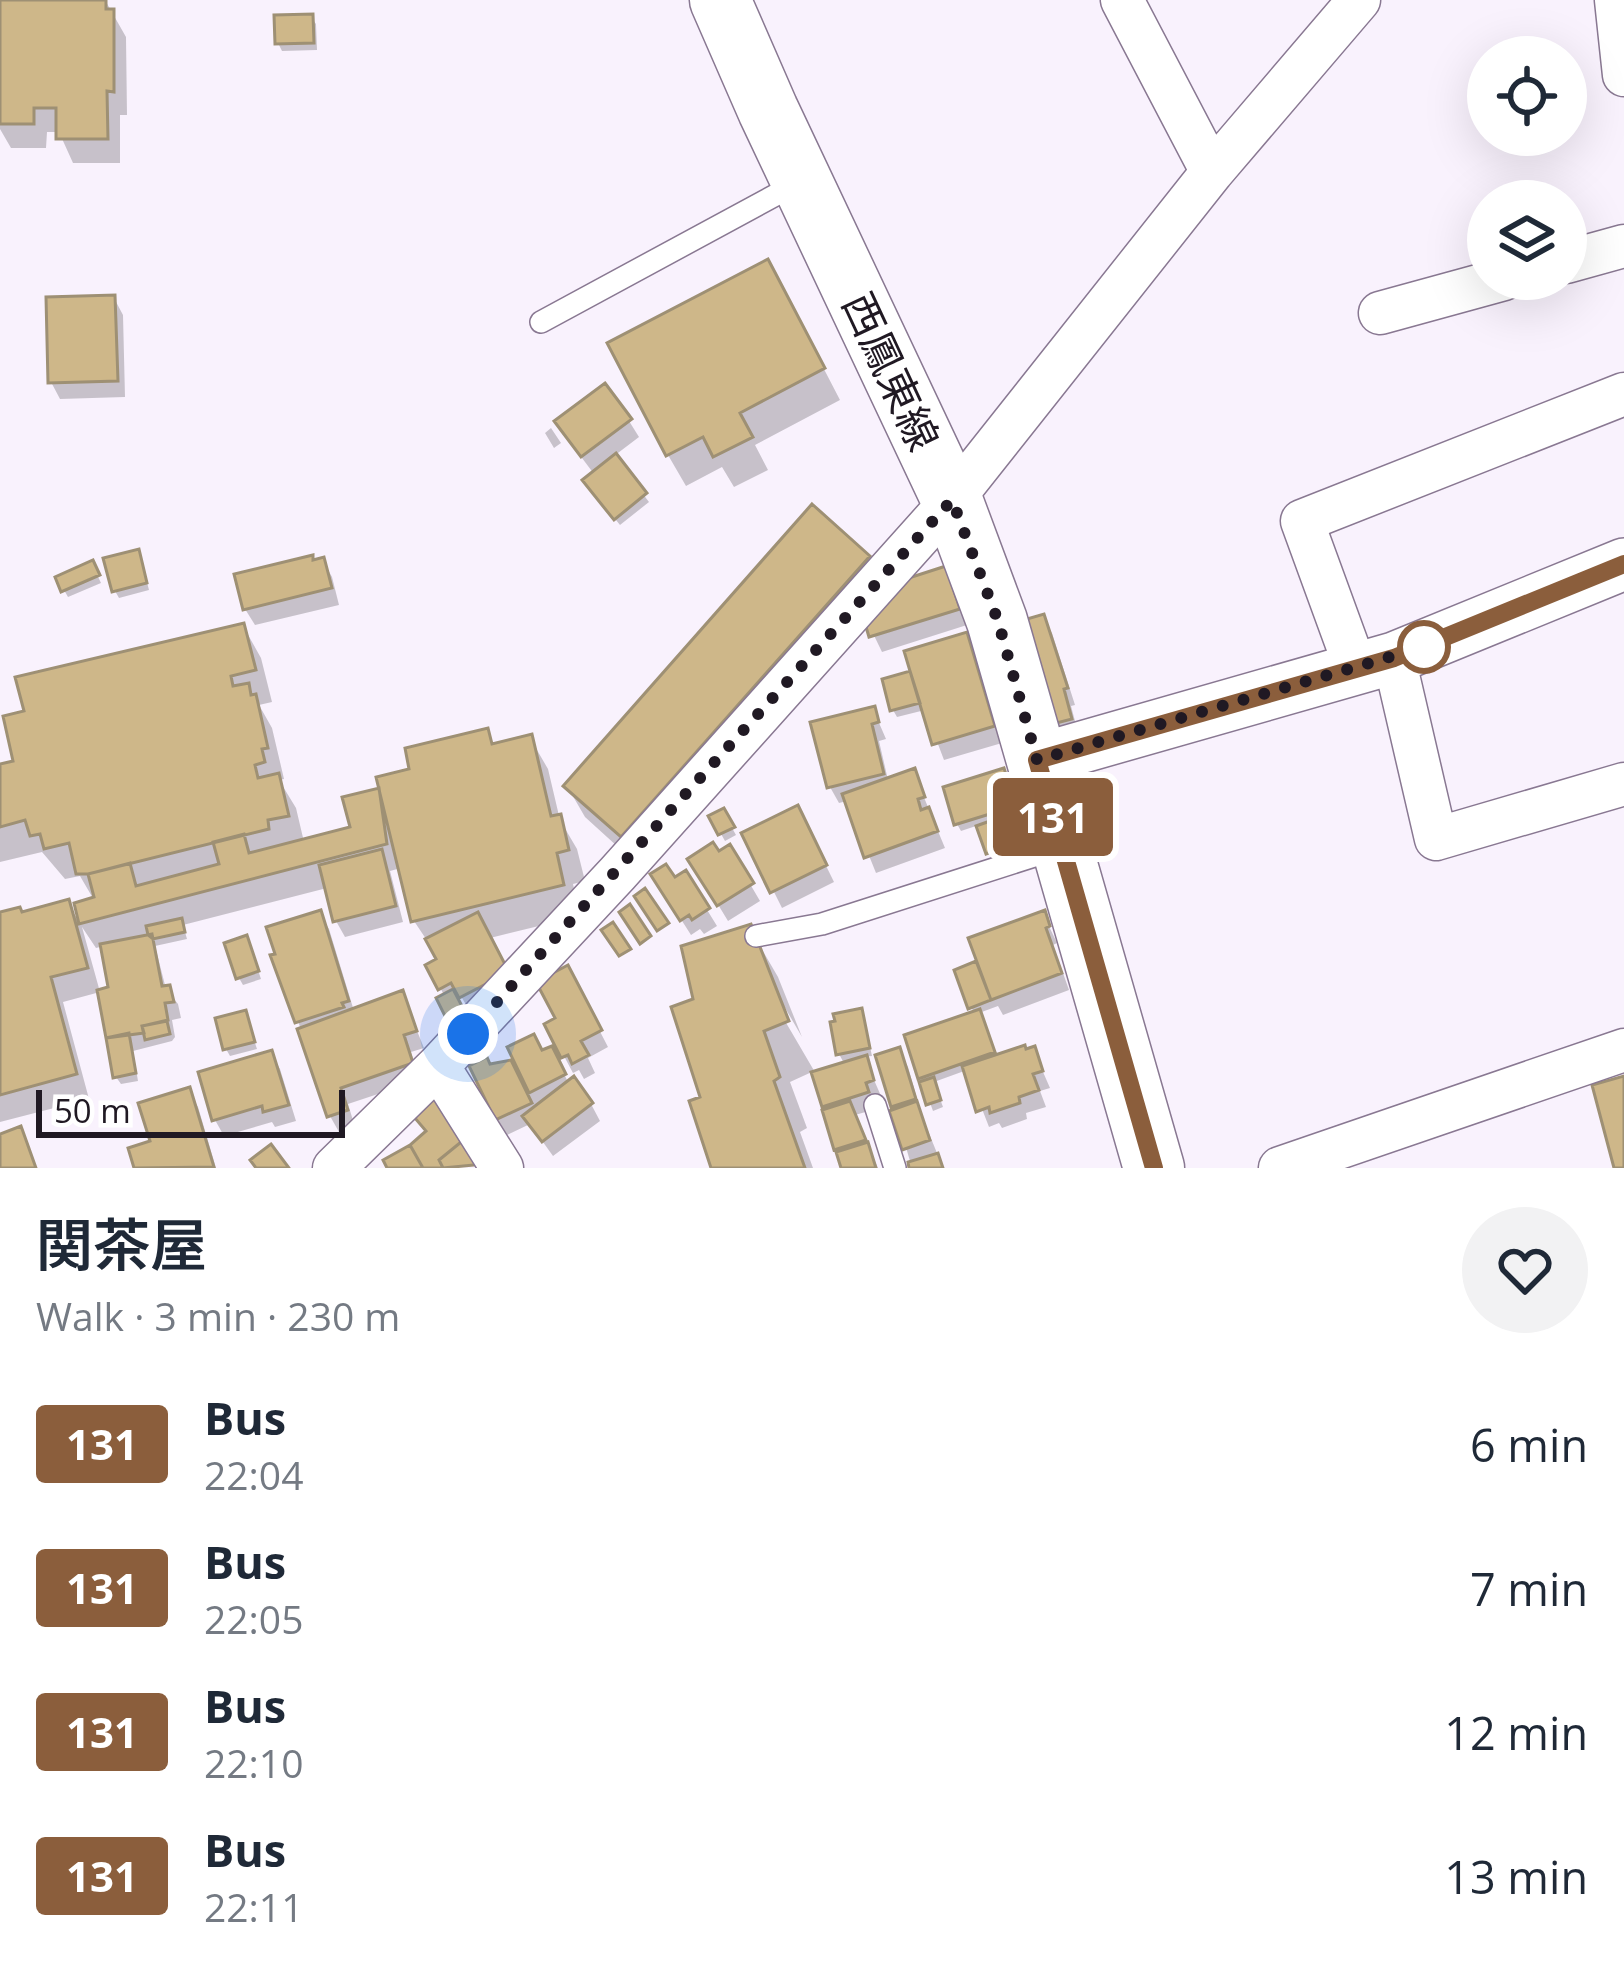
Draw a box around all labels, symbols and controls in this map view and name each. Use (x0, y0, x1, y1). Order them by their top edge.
map controls (1467, 36, 1587, 300)
button: locate (1467, 36, 1587, 156)
button: layers (1467, 180, 1587, 300)
street label: 西鳳東線 (831, 283, 953, 459)
unlabelled marker (1399, 622, 1449, 672)
line badge: 131 (984, 778, 1122, 856)
text: 131 (1017, 788, 1089, 845)
your location (438, 1004, 498, 1064)
scale bar (36, 1084, 345, 1137)
text: 50 m (54, 1088, 131, 1133)
text: 関茶屋 (36, 1205, 207, 1283)
button: heart (1462, 1207, 1588, 1333)
text: Walk · 3 min · 230 m (36, 1289, 400, 1342)
text: Bus (204, 1387, 286, 1448)
text: 6 min (1470, 1414, 1588, 1475)
text: 131 (66, 1415, 138, 1472)
text: 22:04 (204, 1448, 303, 1501)
text: Bus (204, 1531, 286, 1592)
text: 7 min (1470, 1558, 1588, 1619)
text: 131 (66, 1559, 138, 1616)
text: 22:05 (204, 1592, 303, 1645)
text: Bus (204, 1675, 286, 1736)
text: 12 min (1444, 1702, 1588, 1763)
text: 131 (66, 1703, 138, 1760)
text: 22:10 (204, 1736, 303, 1789)
text: Bus (204, 1819, 286, 1880)
text: 13 min (1444, 1846, 1588, 1907)
text: 131 (66, 1847, 138, 1904)
text: 22:11 (204, 1880, 303, 1933)

